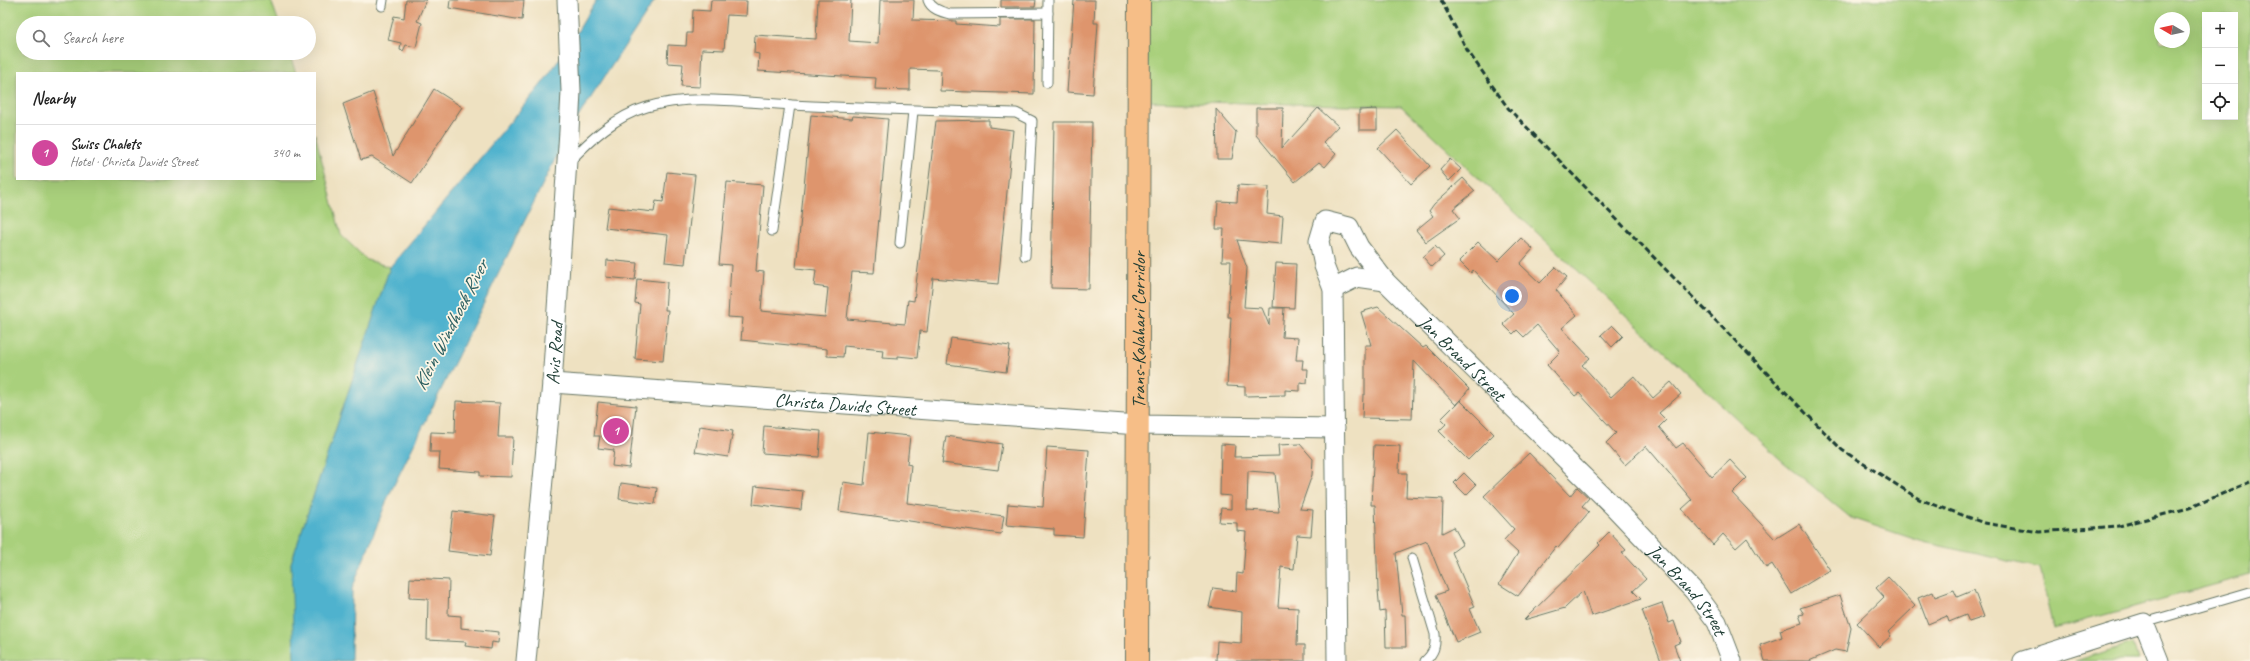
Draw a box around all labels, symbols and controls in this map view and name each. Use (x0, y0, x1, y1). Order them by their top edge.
north arrow (2154, 12, 2190, 48)
map controls (2202, 12, 2238, 120)
button: + (2202, 12, 2238, 48)
search box (16, 16, 316, 60)
icon: search (30, 27, 52, 49)
text: Search here (62, 29, 123, 48)
button: − (2202, 48, 2238, 84)
button: locate (2202, 84, 2238, 120)
text: Nearby (32, 88, 75, 109)
text: Swiss Chalets (70, 135, 140, 154)
text: 1 (42, 145, 48, 161)
text: 340 m (272, 145, 300, 161)
text: Hotel · Christa Davids Street (70, 154, 198, 170)
street label: Trans-Kalahari Corridor (1127, 249, 1151, 408)
water label: Klein Windhoek River (407, 254, 495, 394)
your location (1502, 286, 1522, 306)
street label: Jan Brand Street (1413, 309, 1512, 408)
street label: Avis Road (541, 319, 569, 385)
street label: Christa Davids Street (774, 388, 918, 422)
pin: 1 (603, 416, 629, 446)
street label: Jan Brand Street (1642, 538, 1733, 640)

